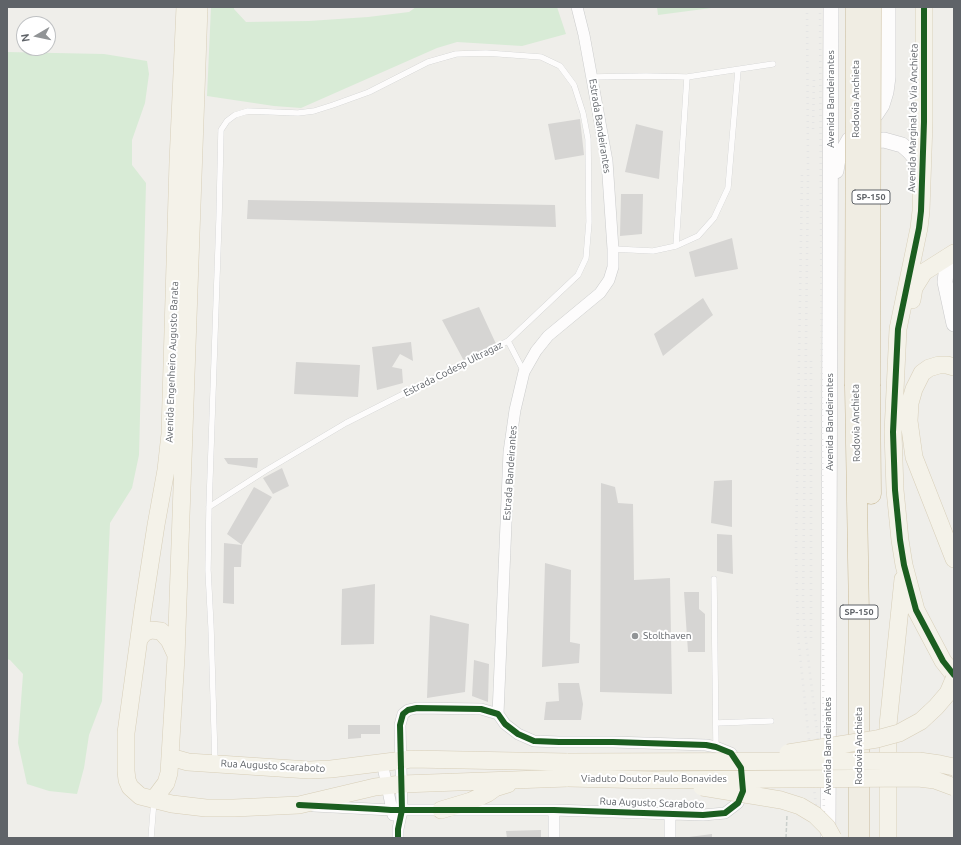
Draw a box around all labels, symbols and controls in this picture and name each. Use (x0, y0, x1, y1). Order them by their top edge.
north arrow (16, 16, 56, 56)
text: N (19, 33, 32, 43)
street label: Avenida Marginal da Via Anchieta (906, 43, 920, 193)
street label: Avenida Bandeirantes (825, 50, 837, 148)
street label: Rodovia Anchieta (850, 60, 862, 138)
street label: Estrada Bandeirantes (587, 78, 613, 174)
road number: SP-150 (852, 190, 890, 204)
street label: Avenida Engenheiro Augusto Barata (163, 281, 181, 443)
street label: Estrada Codesp Ultragaz (401, 339, 505, 399)
street label: Avenida Bandeirantes (824, 373, 836, 471)
street label: Rodovia Anchieta (849, 384, 863, 462)
street label: Estrada Bandeirantes (501, 425, 519, 521)
road number: SP-150 (840, 605, 878, 619)
place label: Stolthaven (643, 630, 691, 642)
marker: Stolthaven (630, 631, 640, 641)
street label: Avenida Bandeirantes (822, 697, 834, 795)
street label: Rodovia Anchieta (853, 707, 865, 785)
street label: Rua Augusto Scaraboto (220, 757, 326, 775)
street label: Viaduto Doutor Paulo Bonavides (581, 773, 727, 785)
street label: Rua Augusto Scaraboto (599, 795, 705, 811)

